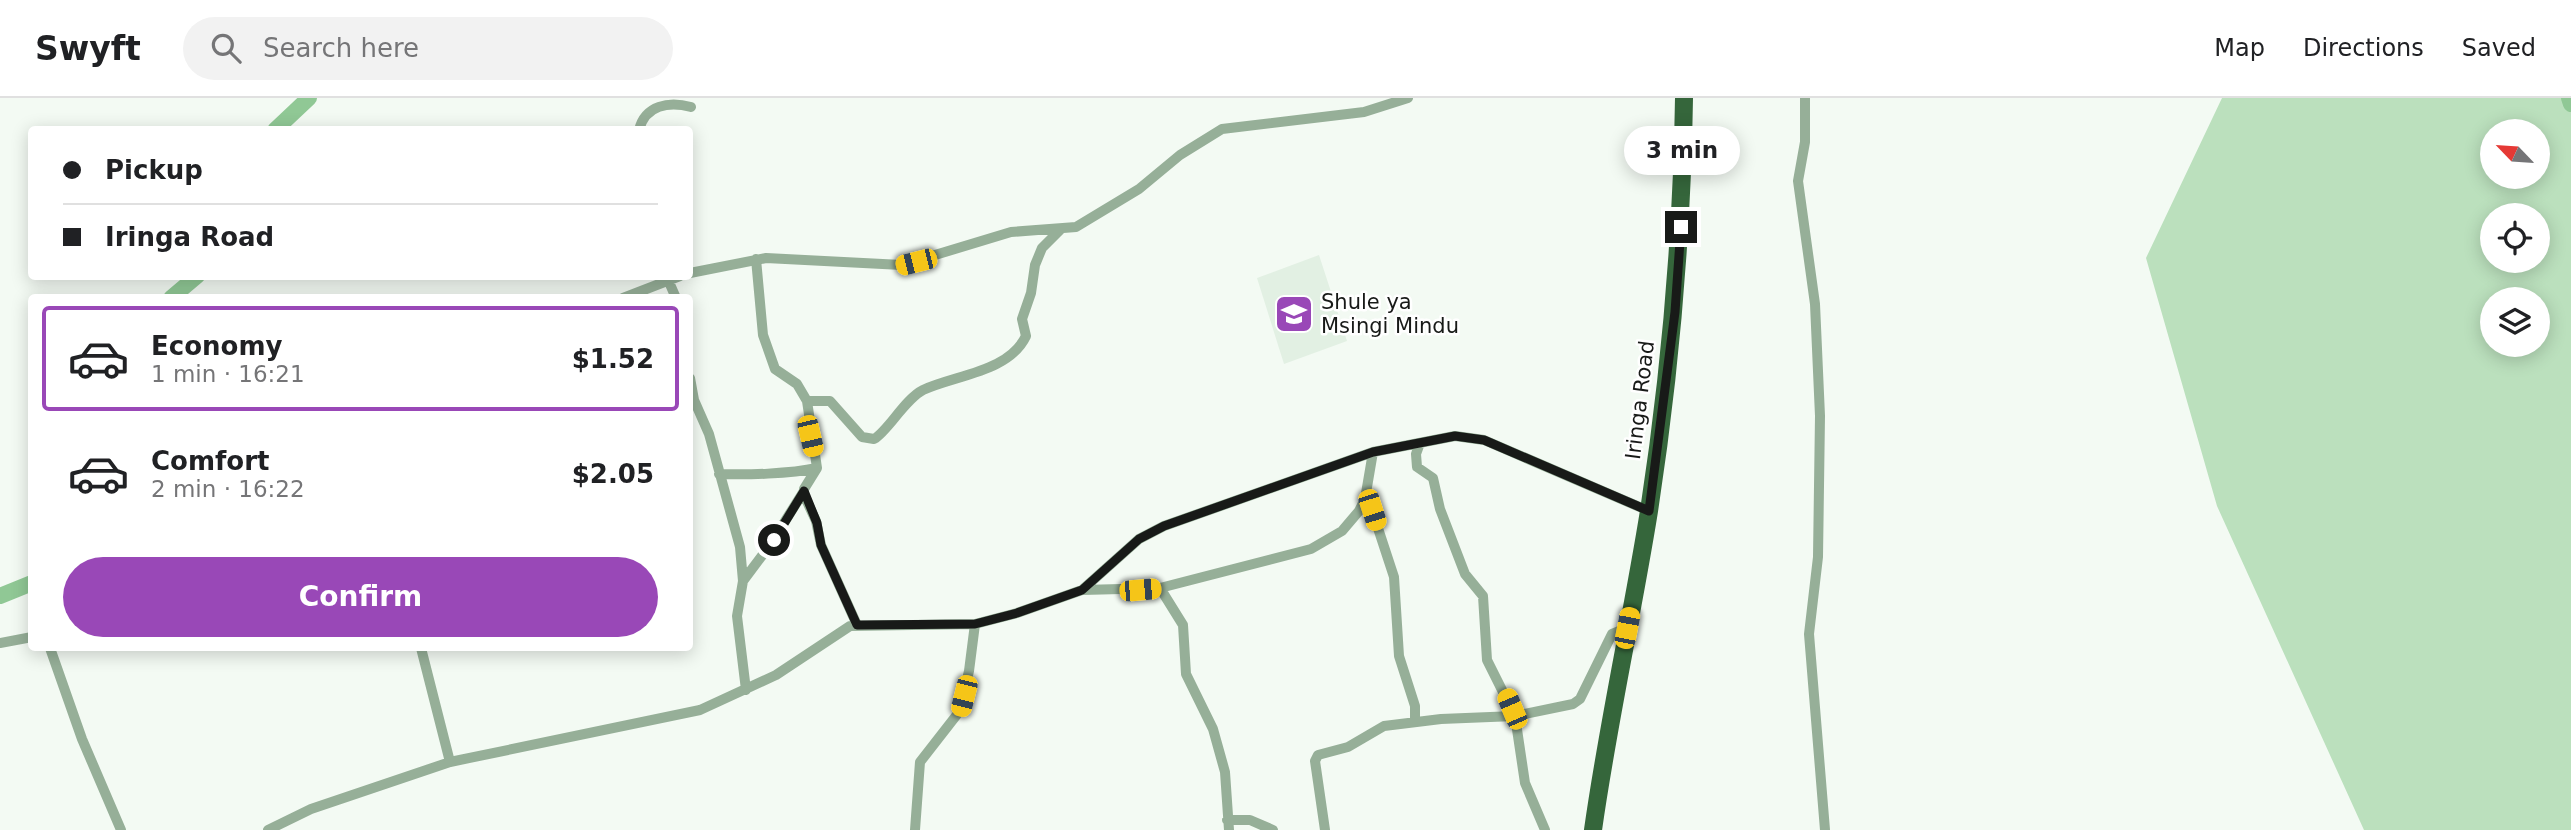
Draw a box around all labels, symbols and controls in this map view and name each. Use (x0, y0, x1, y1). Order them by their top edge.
search box (183, 17, 673, 80)
text: Swyft (35, 29, 141, 68)
icon: search (207, 29, 245, 67)
text: Search here (263, 33, 419, 63)
text: Map (2214, 34, 2265, 62)
text: Directions (2303, 34, 2424, 62)
text: Saved (2462, 34, 2536, 62)
north arrow (2480, 119, 2550, 189)
map controls (2480, 119, 2550, 357)
callout: 3 min (1623, 125, 1739, 174)
text: 3 min (1646, 137, 1718, 163)
text: Pickup (105, 155, 203, 185)
button: locate (2480, 203, 2550, 273)
route end (1665, 211, 1697, 243)
text: Iringa Road (105, 222, 274, 252)
car (894, 247, 939, 277)
button: layers (2480, 287, 2550, 357)
place label: Shule ya Msingi Mindu (1321, 290, 1459, 338)
school or university icon: Shule ya Msingi Mindu (1273, 293, 1315, 335)
icon: car (67, 327, 130, 390)
text: Economy (151, 331, 282, 361)
street label: Iringa Road (1621, 339, 1659, 461)
text: $1.52 (572, 344, 654, 374)
text: 1 min · 16:21 (151, 361, 305, 387)
car (796, 413, 825, 459)
icon: car (67, 442, 130, 505)
text: Comfort (151, 446, 269, 476)
text: $2.05 (572, 459, 654, 489)
text: 2 min · 16:22 (151, 476, 305, 502)
car (1356, 487, 1389, 533)
route start (758, 524, 790, 556)
button: Confirm (63, 557, 658, 637)
car (1119, 578, 1162, 602)
car (1613, 605, 1642, 651)
car (949, 673, 980, 719)
car (1495, 686, 1530, 732)

